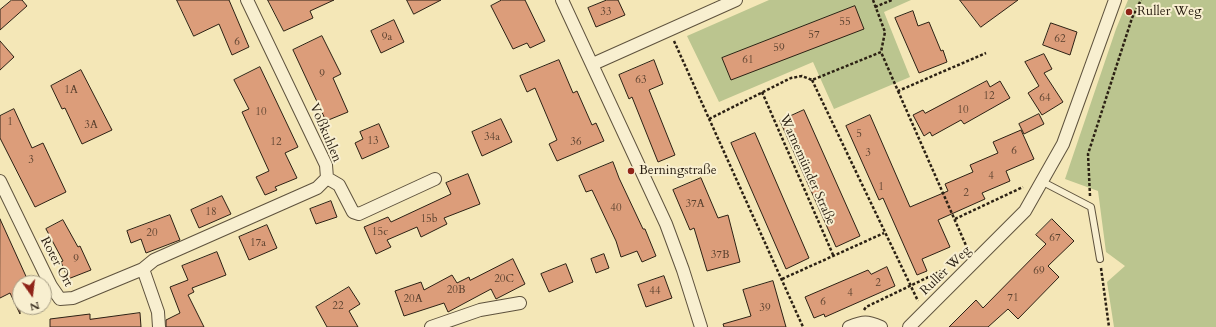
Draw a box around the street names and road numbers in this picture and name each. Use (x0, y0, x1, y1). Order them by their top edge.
street label: Voßkuhlen (306, 101, 344, 165)
street label: Warnemünder Straße (776, 112, 838, 228)
street label: Roter Ort (36, 234, 76, 290)
street label: Ruller Weg (917, 243, 975, 299)

